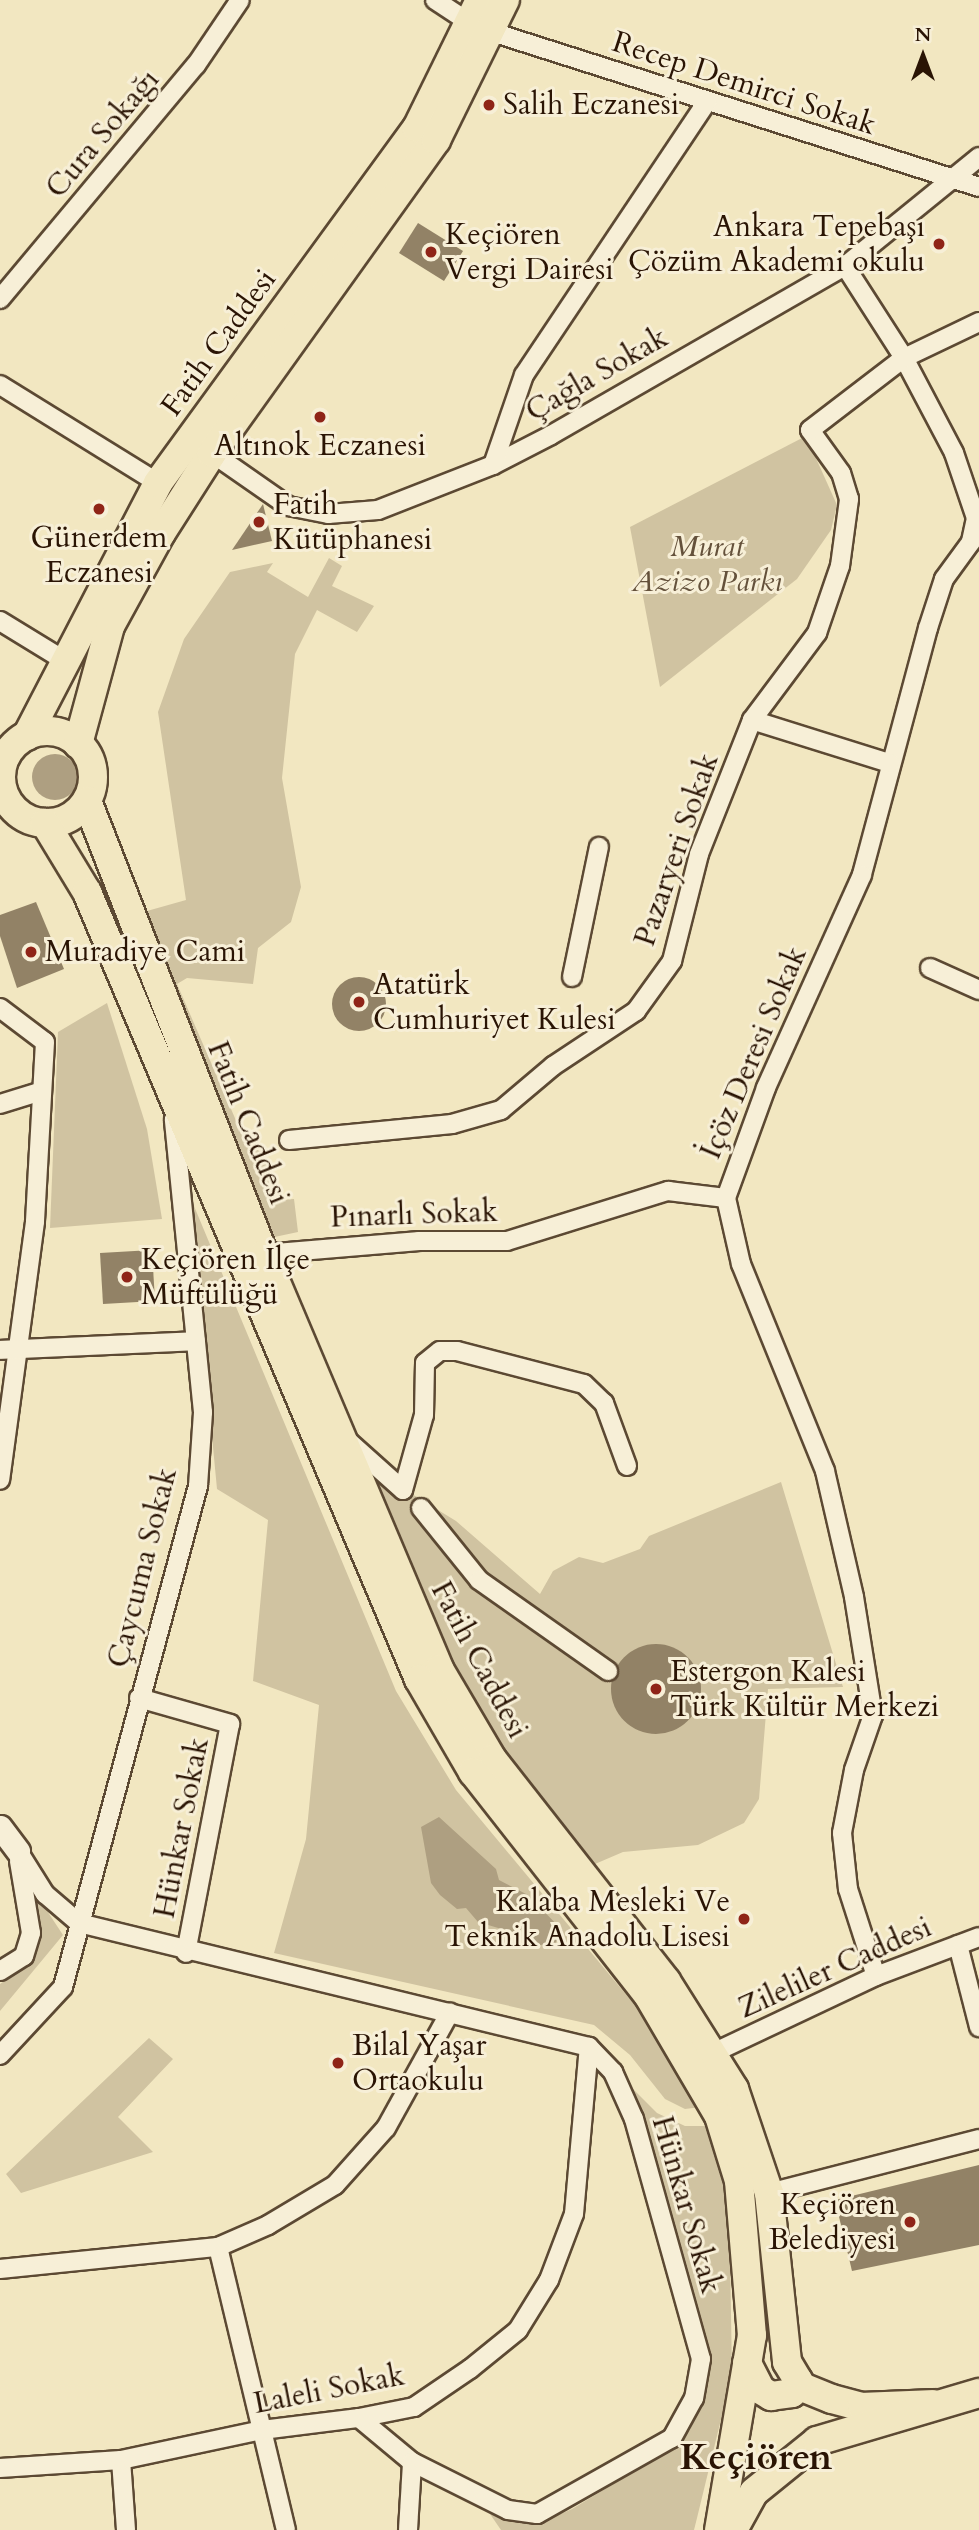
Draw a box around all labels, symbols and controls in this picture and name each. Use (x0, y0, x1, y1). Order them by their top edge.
north arrow (888, 21, 958, 91)
text: N (915, 22, 931, 48)
street label: Recep Demirci Sokak (608, 24, 880, 144)
street label: Cura Sokağı (39, 62, 167, 206)
place label: Salih Eczanesi (503, 87, 679, 123)
marker: Salih Eczanesi (481, 97, 497, 113)
place label: Ankara Tepebaşı Çözüm Akademi okulu (628, 209, 925, 280)
place label: Keçiören Vergi Dairesi (445, 217, 614, 288)
marker: Ankara Tepebaşı Çözüm Akademi okulu (931, 236, 947, 252)
marker: Keçiören Vergi Dairesi (423, 244, 439, 260)
street label: Fatih Caddesi (154, 263, 284, 423)
street label: Çağla Sokak (520, 320, 674, 430)
marker: Altınok Eczanesi (312, 409, 328, 425)
place label: Altınok Eczanesi (214, 428, 426, 464)
place label: Fatih Kütüphanesi (273, 487, 432, 558)
marker: Günerdem Eczanesi (91, 501, 107, 517)
marker: Fatih Kütüphanesi (251, 514, 267, 530)
place label: Günerdem Eczanesi (31, 520, 167, 590)
park label: Murat Azizo Parkı (632, 529, 782, 600)
street label: Pazaryeri Sokak (627, 749, 727, 951)
place label: Muradiye Cami (45, 934, 245, 970)
street label: İçöz Deresi Sokak (693, 941, 815, 1165)
marker: Muradiye Cami (23, 944, 39, 960)
place label: Atatürk Cumhuriyet Kulesi (373, 967, 616, 1038)
marker: Atatürk Cumhuriyet Kulesi (351, 994, 367, 1010)
street label: Fatih Caddesi (199, 1036, 297, 1210)
street label: Pınarlı Sokak (330, 1194, 498, 1236)
place label: Keçiören İlçe Müftülüğü (141, 1242, 310, 1312)
marker: Keçiören İlçe Müftülüğü (119, 1269, 135, 1285)
street label: Çaycuma Sokak (101, 1464, 185, 1672)
street label: Fatih Caddesi (423, 1575, 535, 1745)
place label: Estergon Kalesi Türk Kültür Merkezi (670, 1654, 939, 1724)
marker: Estergon Kalesi Türk Kültür Merkezi (648, 1681, 664, 1697)
street label: Hünkar Sokak (147, 1735, 217, 1921)
place label: Kalaba Mesleki Ve Teknik Anadolu Lisesi (444, 1884, 730, 1954)
street label: Zileliler Caddesi (733, 1909, 937, 2027)
marker: Kalaba Mesleki Ve Teknik Anadolu Lisesi (736, 1911, 752, 1927)
place label: Bilal Yaşar Ortaokulu (352, 2028, 486, 2098)
marker: Bilal Yaşar Ortaokulu (330, 2055, 346, 2071)
street label: Hünkar Sokak (643, 2112, 729, 2298)
place label: Keçiören Belediyesi (768, 2187, 896, 2258)
marker: Keçiören Belediyesi (902, 2214, 918, 2230)
street label: Laleli Sokak (251, 2358, 407, 2422)
district label: Keçiören (680, 2435, 832, 2479)

